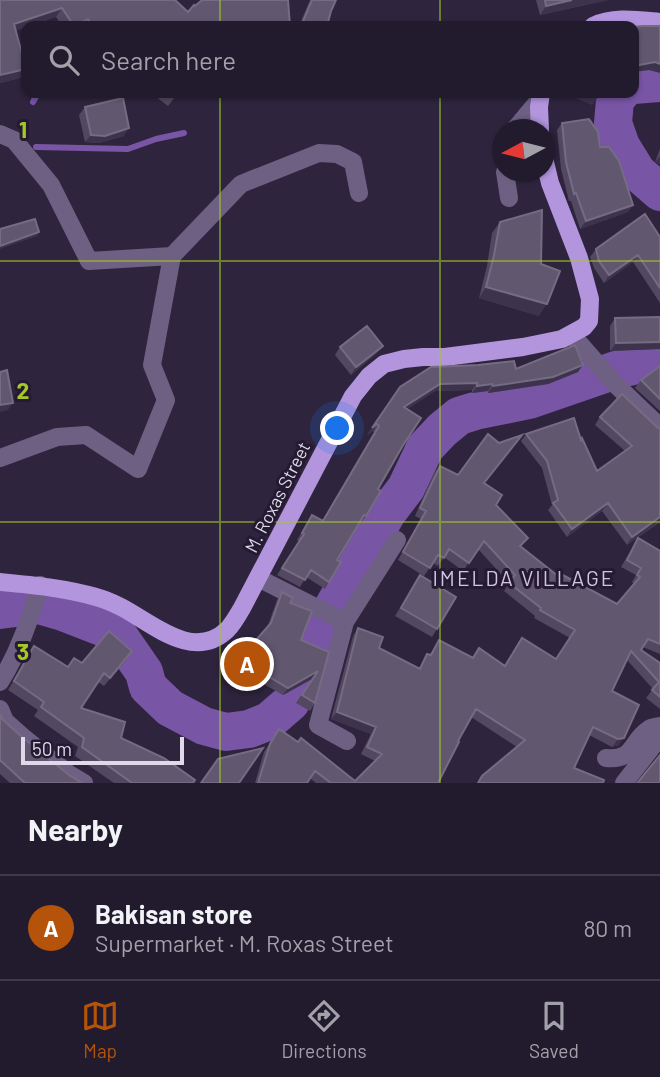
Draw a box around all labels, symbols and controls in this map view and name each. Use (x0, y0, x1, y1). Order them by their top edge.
search box (21, 21, 639, 98)
icon: search (45, 41, 83, 79)
text: Search here (101, 44, 236, 75)
text: 1 (19, 115, 27, 143)
north arrow (492, 119, 555, 182)
text: 2 (17, 376, 29, 404)
your location (320, 411, 354, 445)
street label: M. Roxas Street (240, 438, 314, 556)
district label: IMELDA VILLAGE (432, 565, 616, 590)
text: 3 (17, 637, 29, 665)
pin: A (224, 638, 270, 690)
scale bar (21, 734, 184, 766)
text: 50 m (32, 737, 72, 760)
text: Nearby (28, 811, 123, 847)
text: Bakisan store (95, 898, 252, 929)
text: A (43, 914, 59, 942)
text: 80 m (583, 914, 632, 942)
text: Supermarket · M. Roxas Street (95, 929, 394, 957)
tab: Map (81, 997, 119, 1062)
tab: Directions (282, 997, 367, 1062)
tab: Saved (529, 997, 579, 1062)

